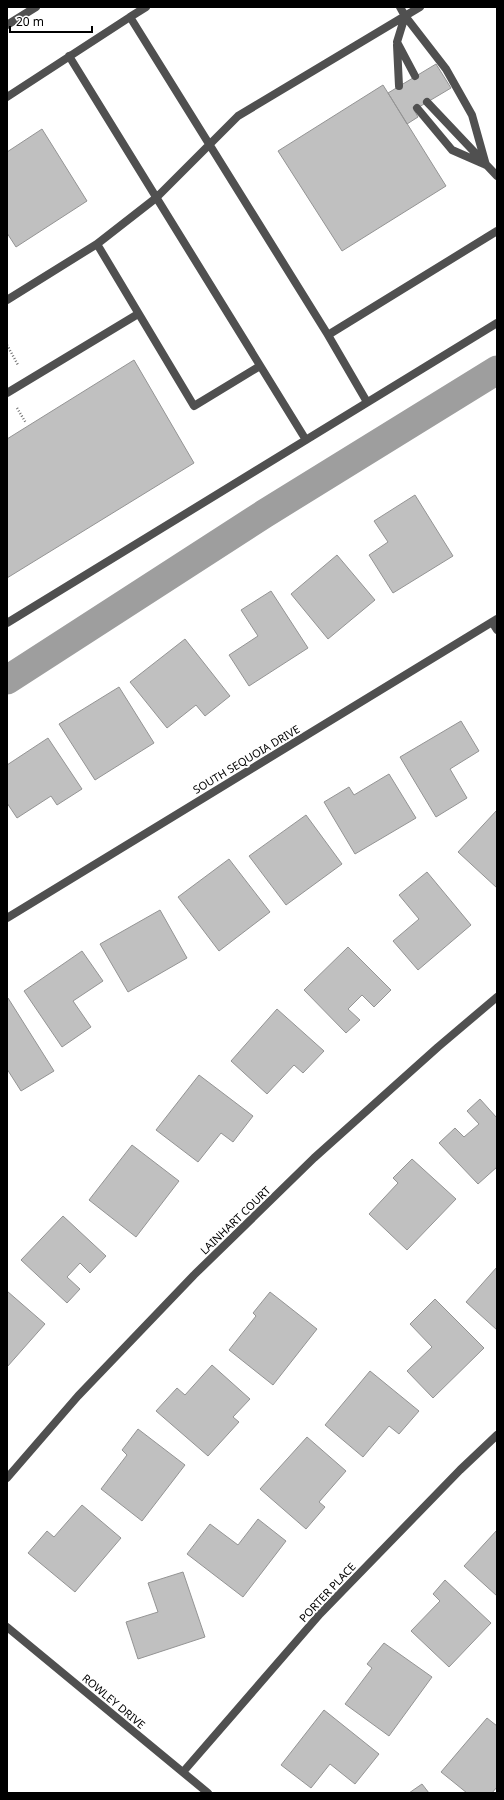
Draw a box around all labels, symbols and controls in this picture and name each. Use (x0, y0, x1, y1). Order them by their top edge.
scale bar (10, 8, 92, 34)
text: 20 m (16, 13, 44, 30)
street label: SOUTH SEQUOIA DRIVE (190, 721, 302, 797)
street label: LAINHART COURT (197, 1183, 273, 1257)
street label: PORTER PLACE (295, 1559, 359, 1625)
street label: ROWLEY DRIVE (79, 1670, 149, 1732)

